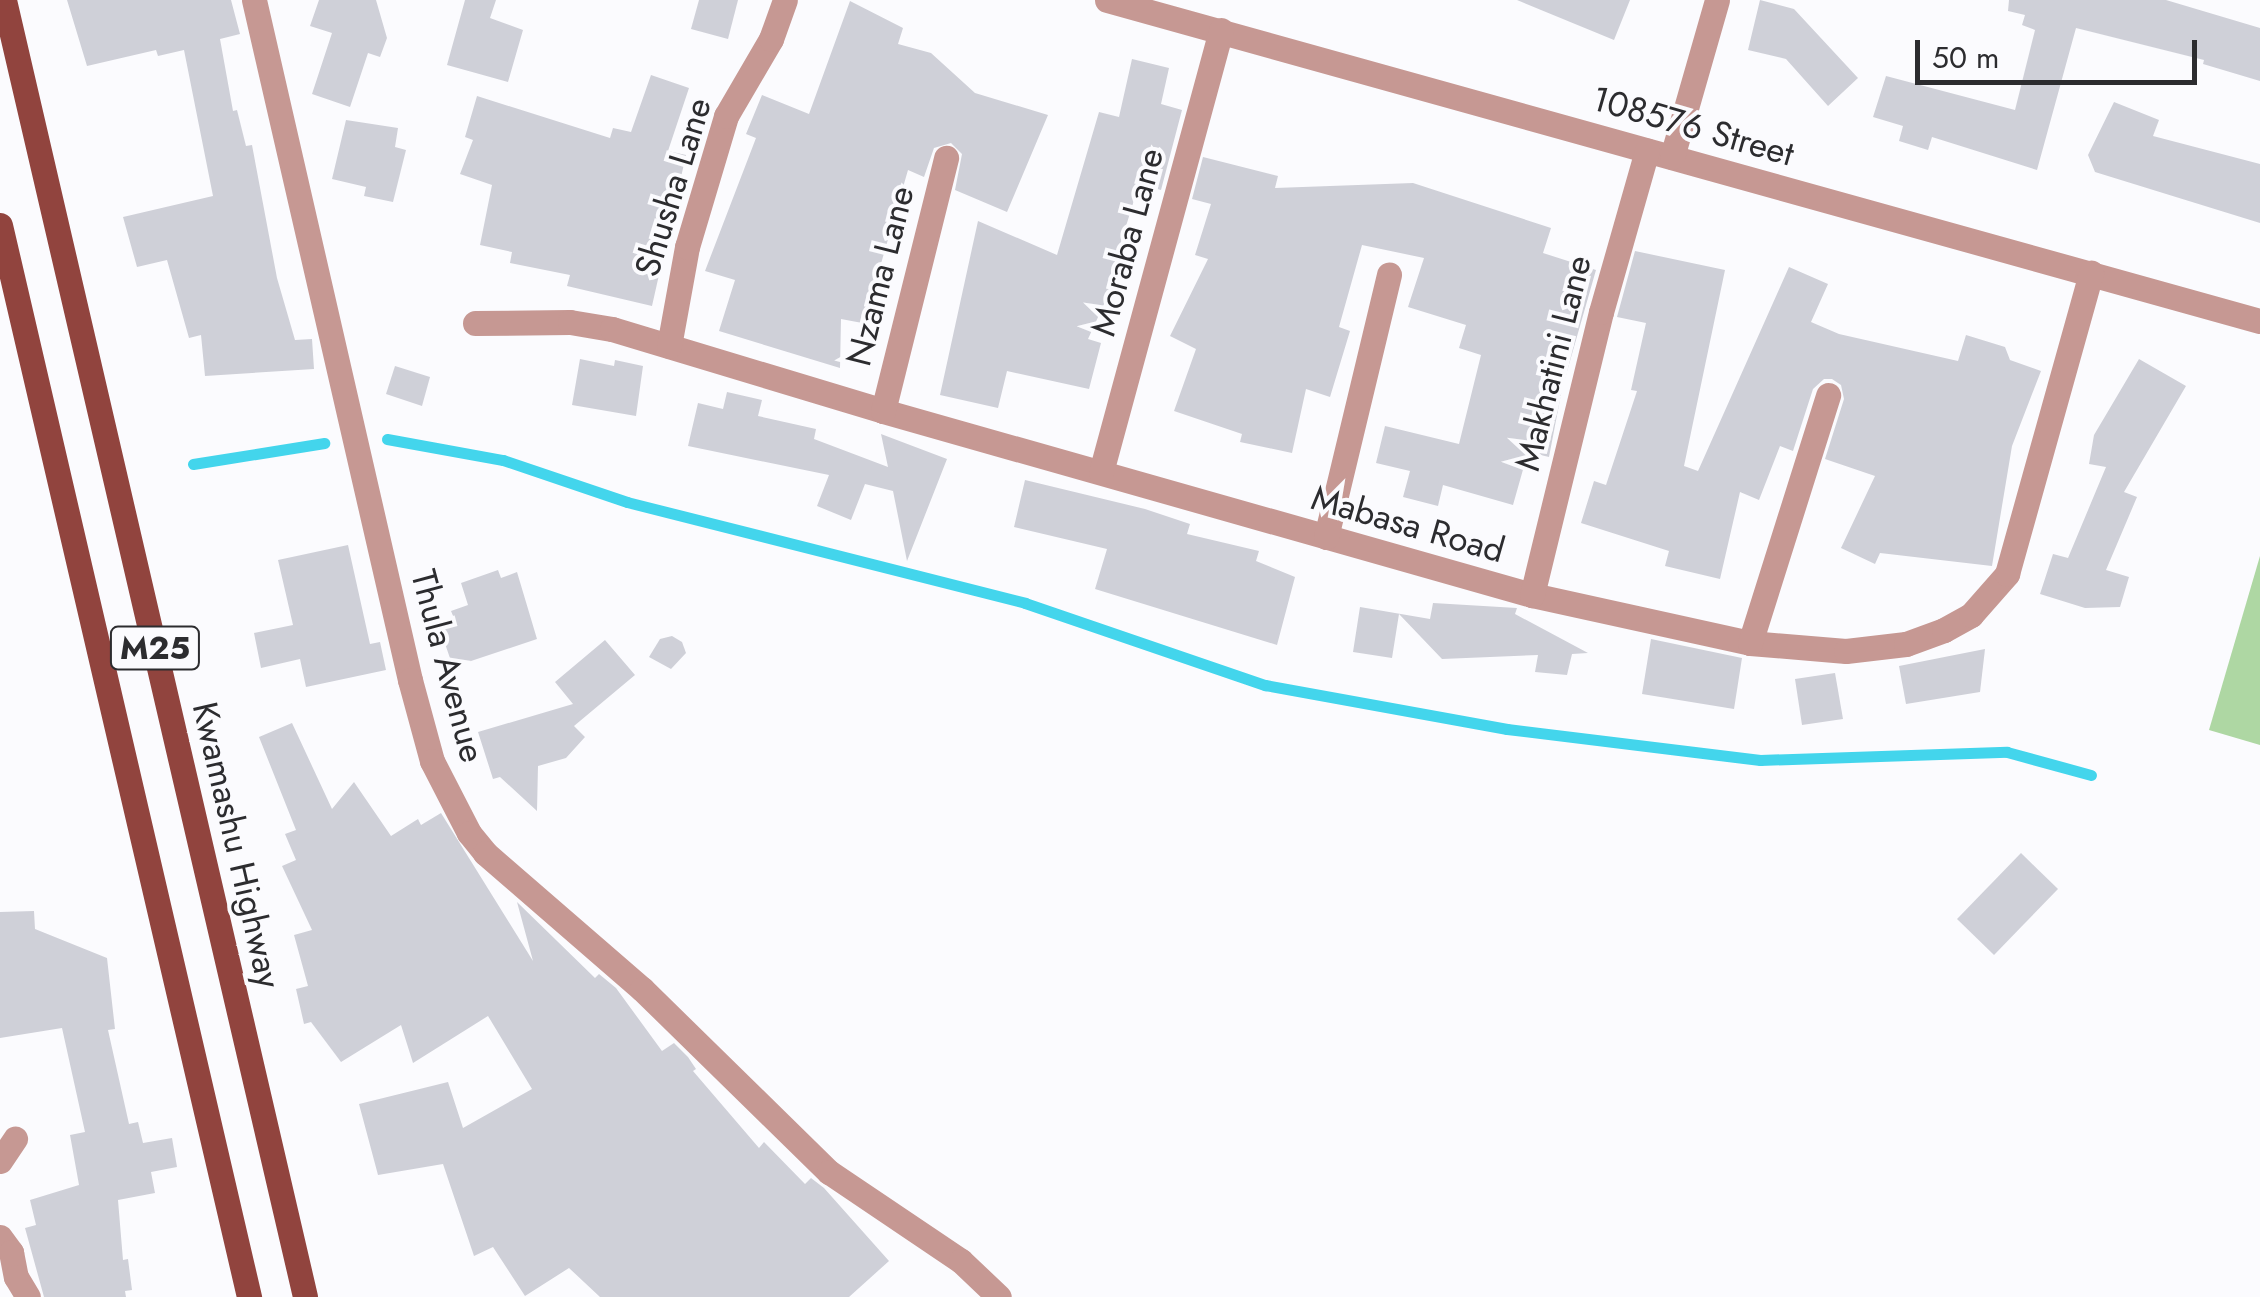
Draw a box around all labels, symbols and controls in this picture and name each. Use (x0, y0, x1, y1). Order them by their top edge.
scale bar (1920, 20, 2202, 82)
text: 50 m (1932, 36, 1999, 79)
street label: 108576 Street (1587, 77, 1799, 175)
street label: Shusha Lane (626, 93, 720, 281)
street label: Moraba Lane (1082, 144, 1172, 340)
street label: Nzama Lane (837, 182, 923, 370)
street label: Makhatini Lane (1506, 251, 1600, 475)
street label: Mabasa Road (1307, 476, 1509, 572)
street label: Thula Avenue (402, 565, 494, 767)
road number: M25 (108, 621, 202, 675)
street label: Kwamashu Highway (184, 698, 290, 992)

